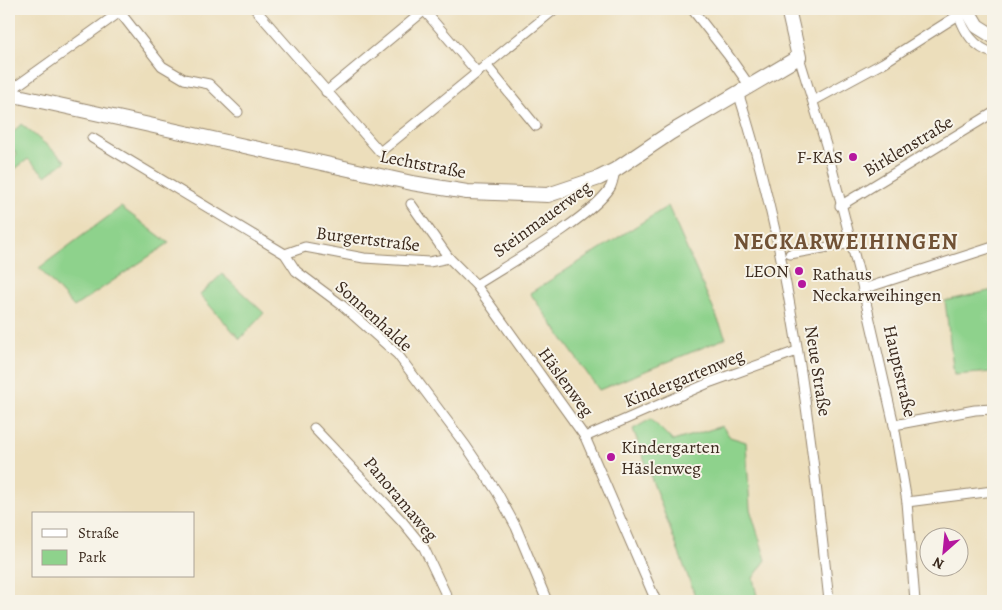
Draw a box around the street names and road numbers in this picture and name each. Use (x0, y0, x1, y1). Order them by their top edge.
street label: Birklenstraße (859, 110, 957, 182)
street label: Lechtstraße (378, 144, 468, 184)
street label: Steinmauerweg (488, 175, 596, 263)
street label: Burgertstraße (315, 221, 421, 257)
street label: Sonnenhalde (330, 275, 418, 357)
street label: Hauptstraße (878, 323, 922, 419)
street label: Neue Straße (799, 324, 837, 418)
street label: Häslenweg (533, 343, 599, 421)
street label: Kindergartenweg (620, 343, 748, 413)
street label: Panoramaweg (358, 451, 444, 547)

